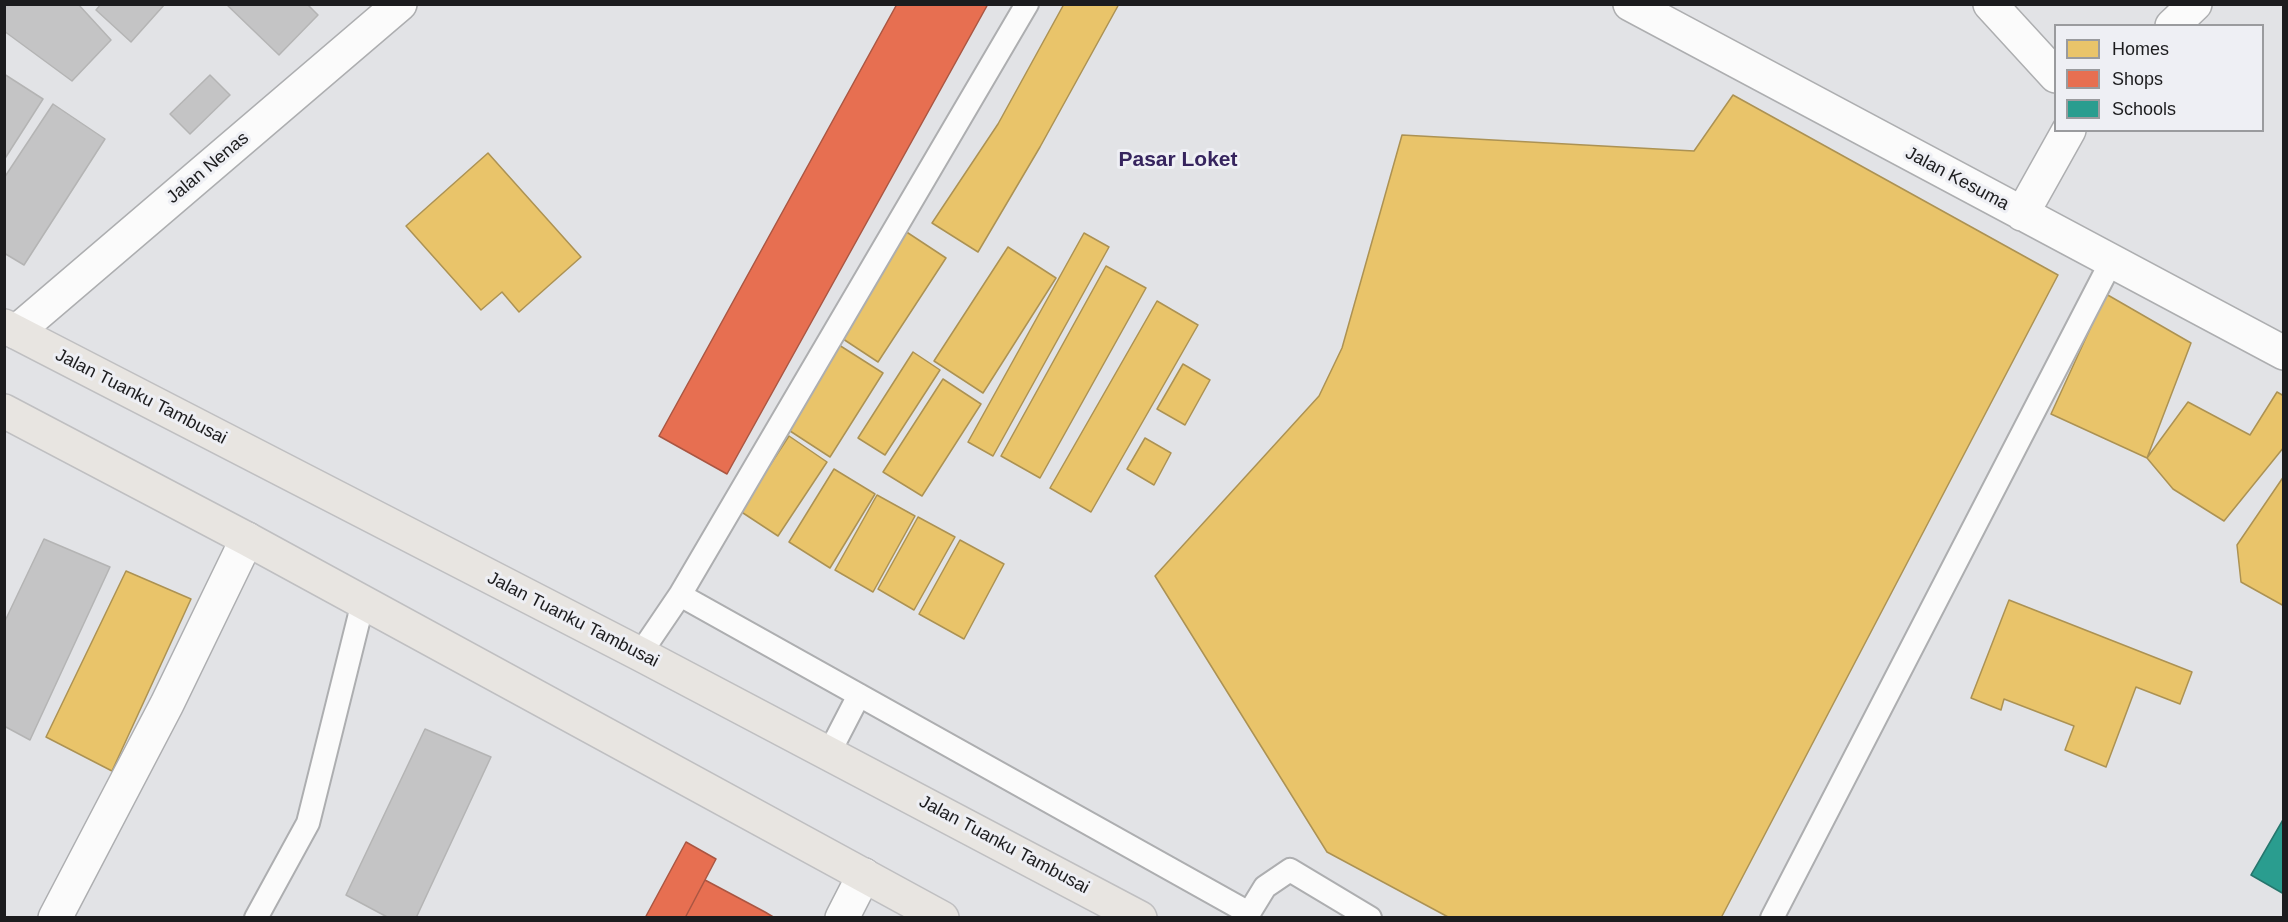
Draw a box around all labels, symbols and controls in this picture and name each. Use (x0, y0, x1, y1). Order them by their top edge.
legend (2054, 24, 2264, 132)
text: Homes (2112, 39, 2169, 59)
text: Shops (2112, 69, 2163, 89)
text: Schools (2112, 99, 2176, 119)
street label: Jalan Nenas (163, 128, 253, 208)
street label: Jalan Kesuma (1902, 143, 2012, 215)
district label: Pasar Loket (1118, 147, 1238, 173)
street label: Jalan Tuanku Tambusai (52, 344, 230, 450)
street label: Jalan Tuanku Tambusai (484, 567, 662, 673)
street label: Jalan Tuanku Tambusai (915, 791, 1093, 899)

